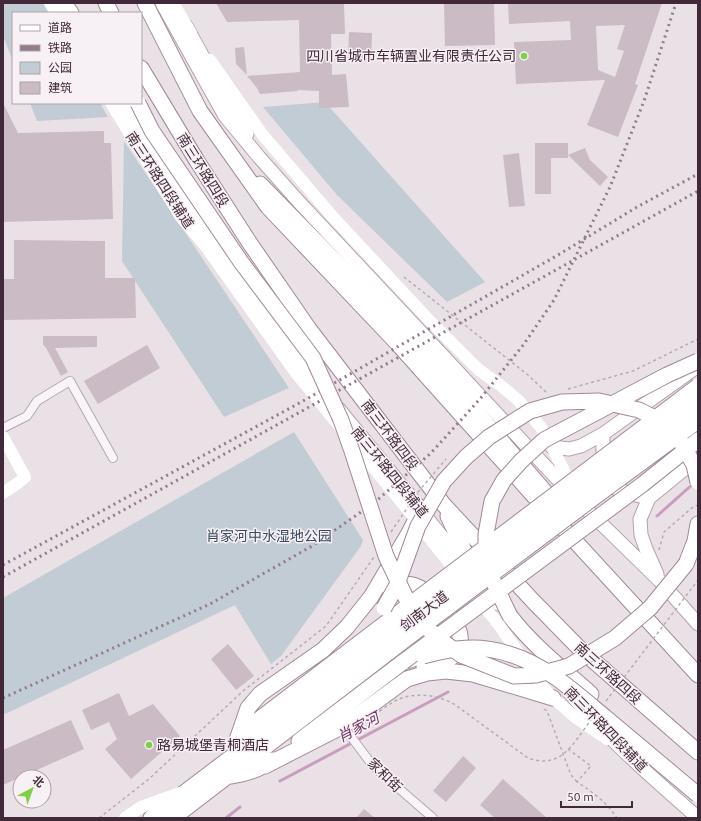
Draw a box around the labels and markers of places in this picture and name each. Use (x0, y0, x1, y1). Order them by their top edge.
place label: 四川省城市车辆置业有限责任公司 (306, 48, 516, 64)
marker: 四川省城市车辆置业有限责任公司 (519, 51, 529, 61)
place label: 路易城堡青桐酒店 (157, 737, 269, 753)
marker: 路易城堡青桐酒店 (144, 740, 154, 750)

